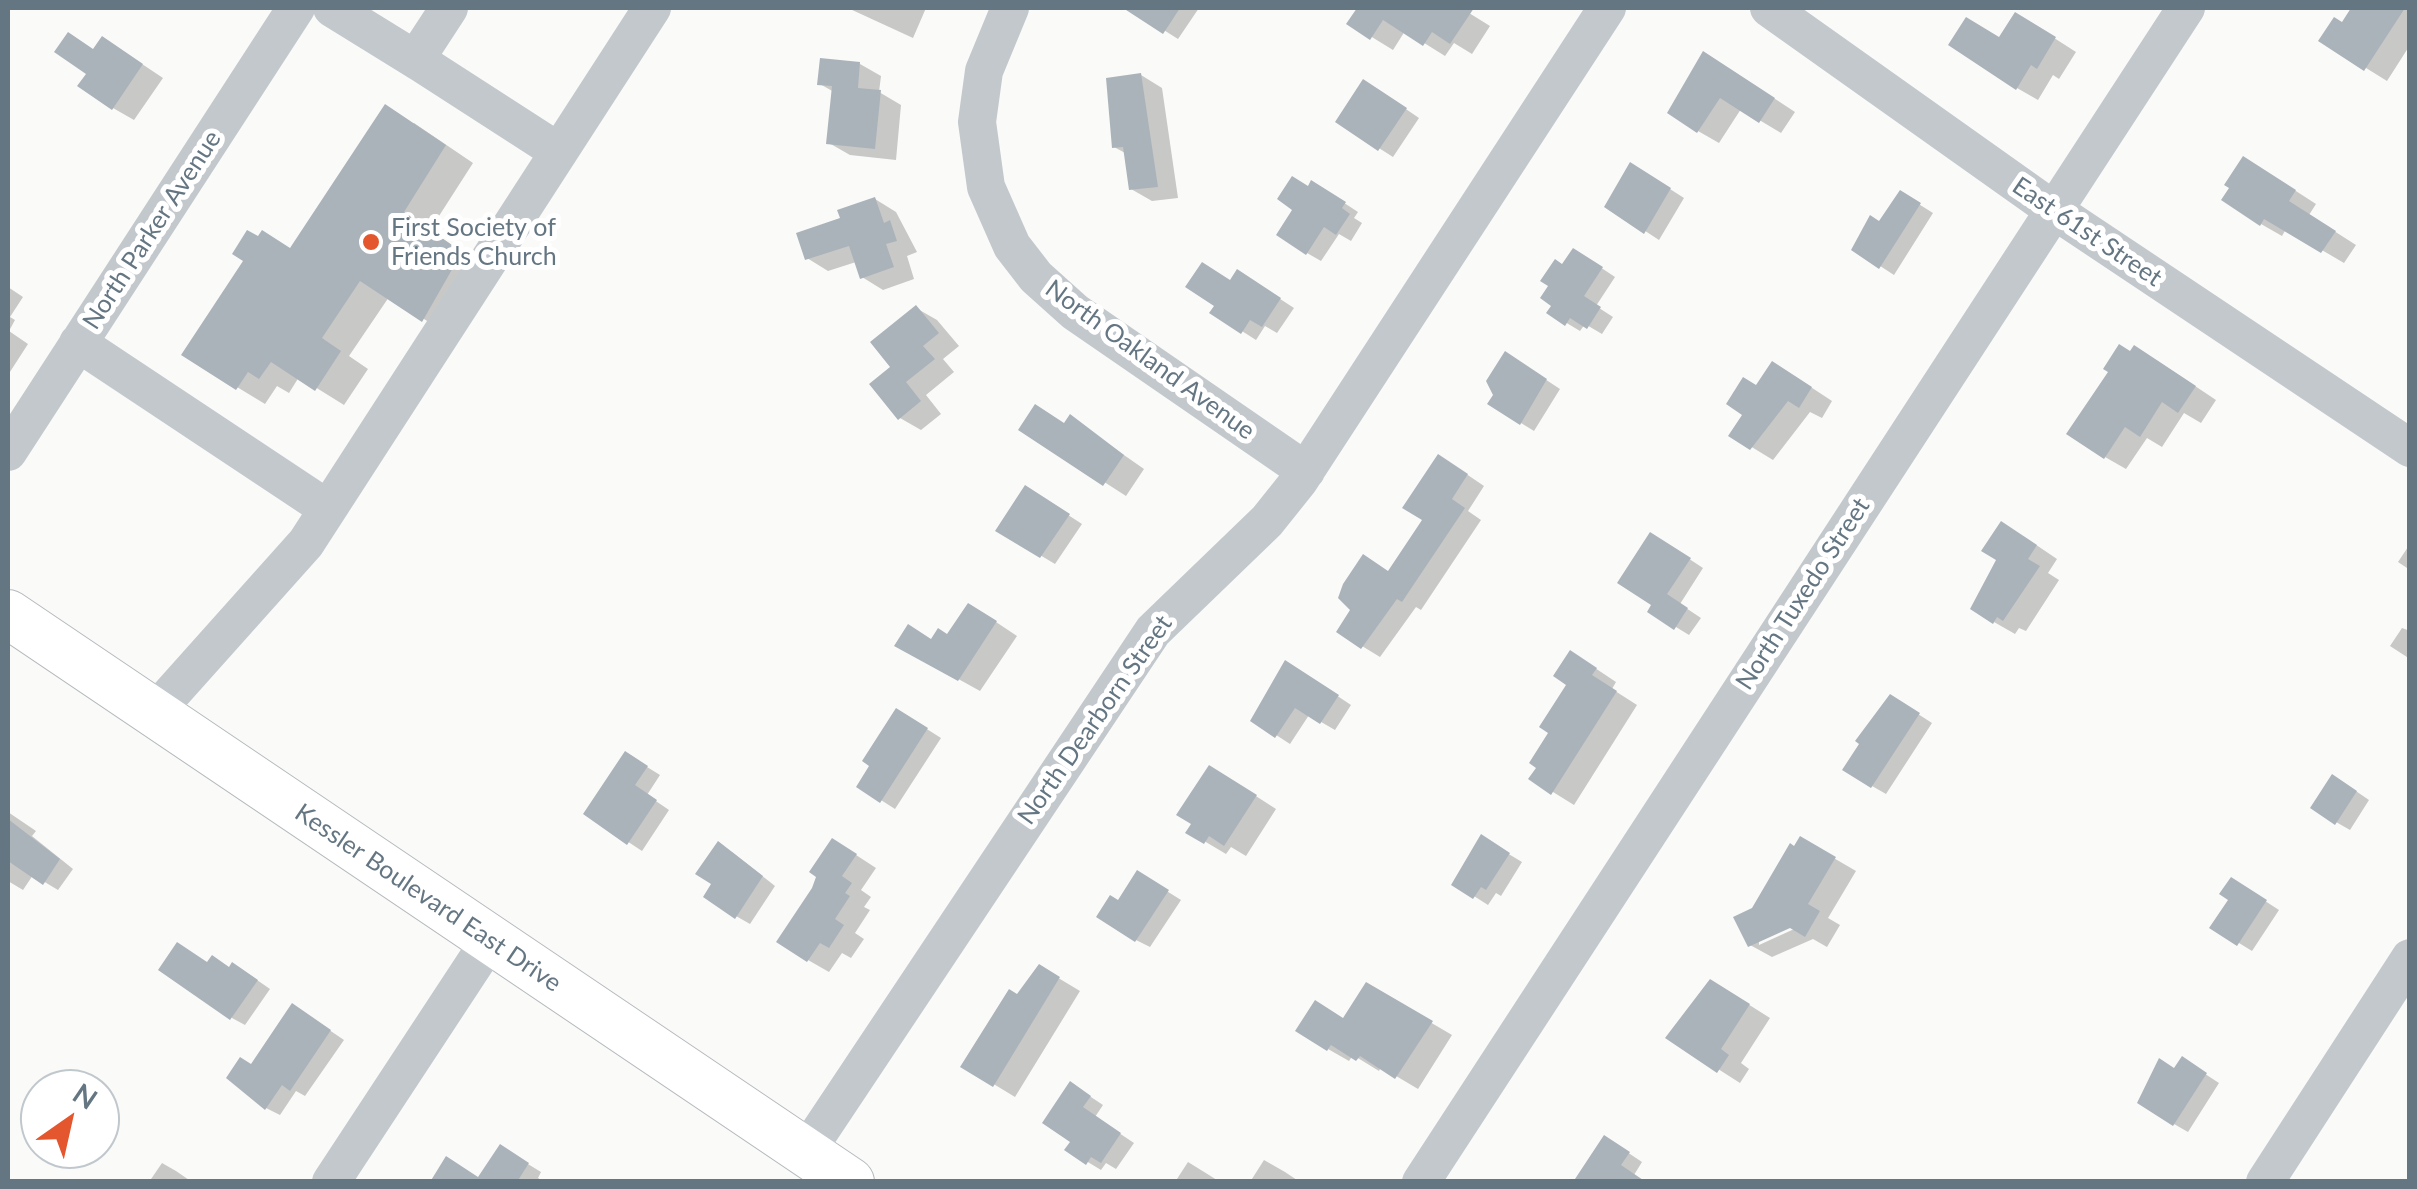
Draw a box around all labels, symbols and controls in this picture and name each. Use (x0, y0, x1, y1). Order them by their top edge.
street label: North Parker Avenue (77, 125, 227, 335)
street label: East 61st Street (2007, 171, 2167, 293)
place label: First Society of Friends Church (391, 213, 557, 272)
marker: First Society of Friends Church (360, 231, 382, 253)
street label: North Oakland Avenue (1039, 274, 1261, 446)
street label: North Tuxedo Street (1730, 492, 1876, 696)
street label: North Dearborn Street (1012, 610, 1178, 830)
street label: Kessler Boulevard East Drive (289, 798, 567, 998)
north arrow (20, 1069, 120, 1169)
text: N (67, 1076, 104, 1116)

